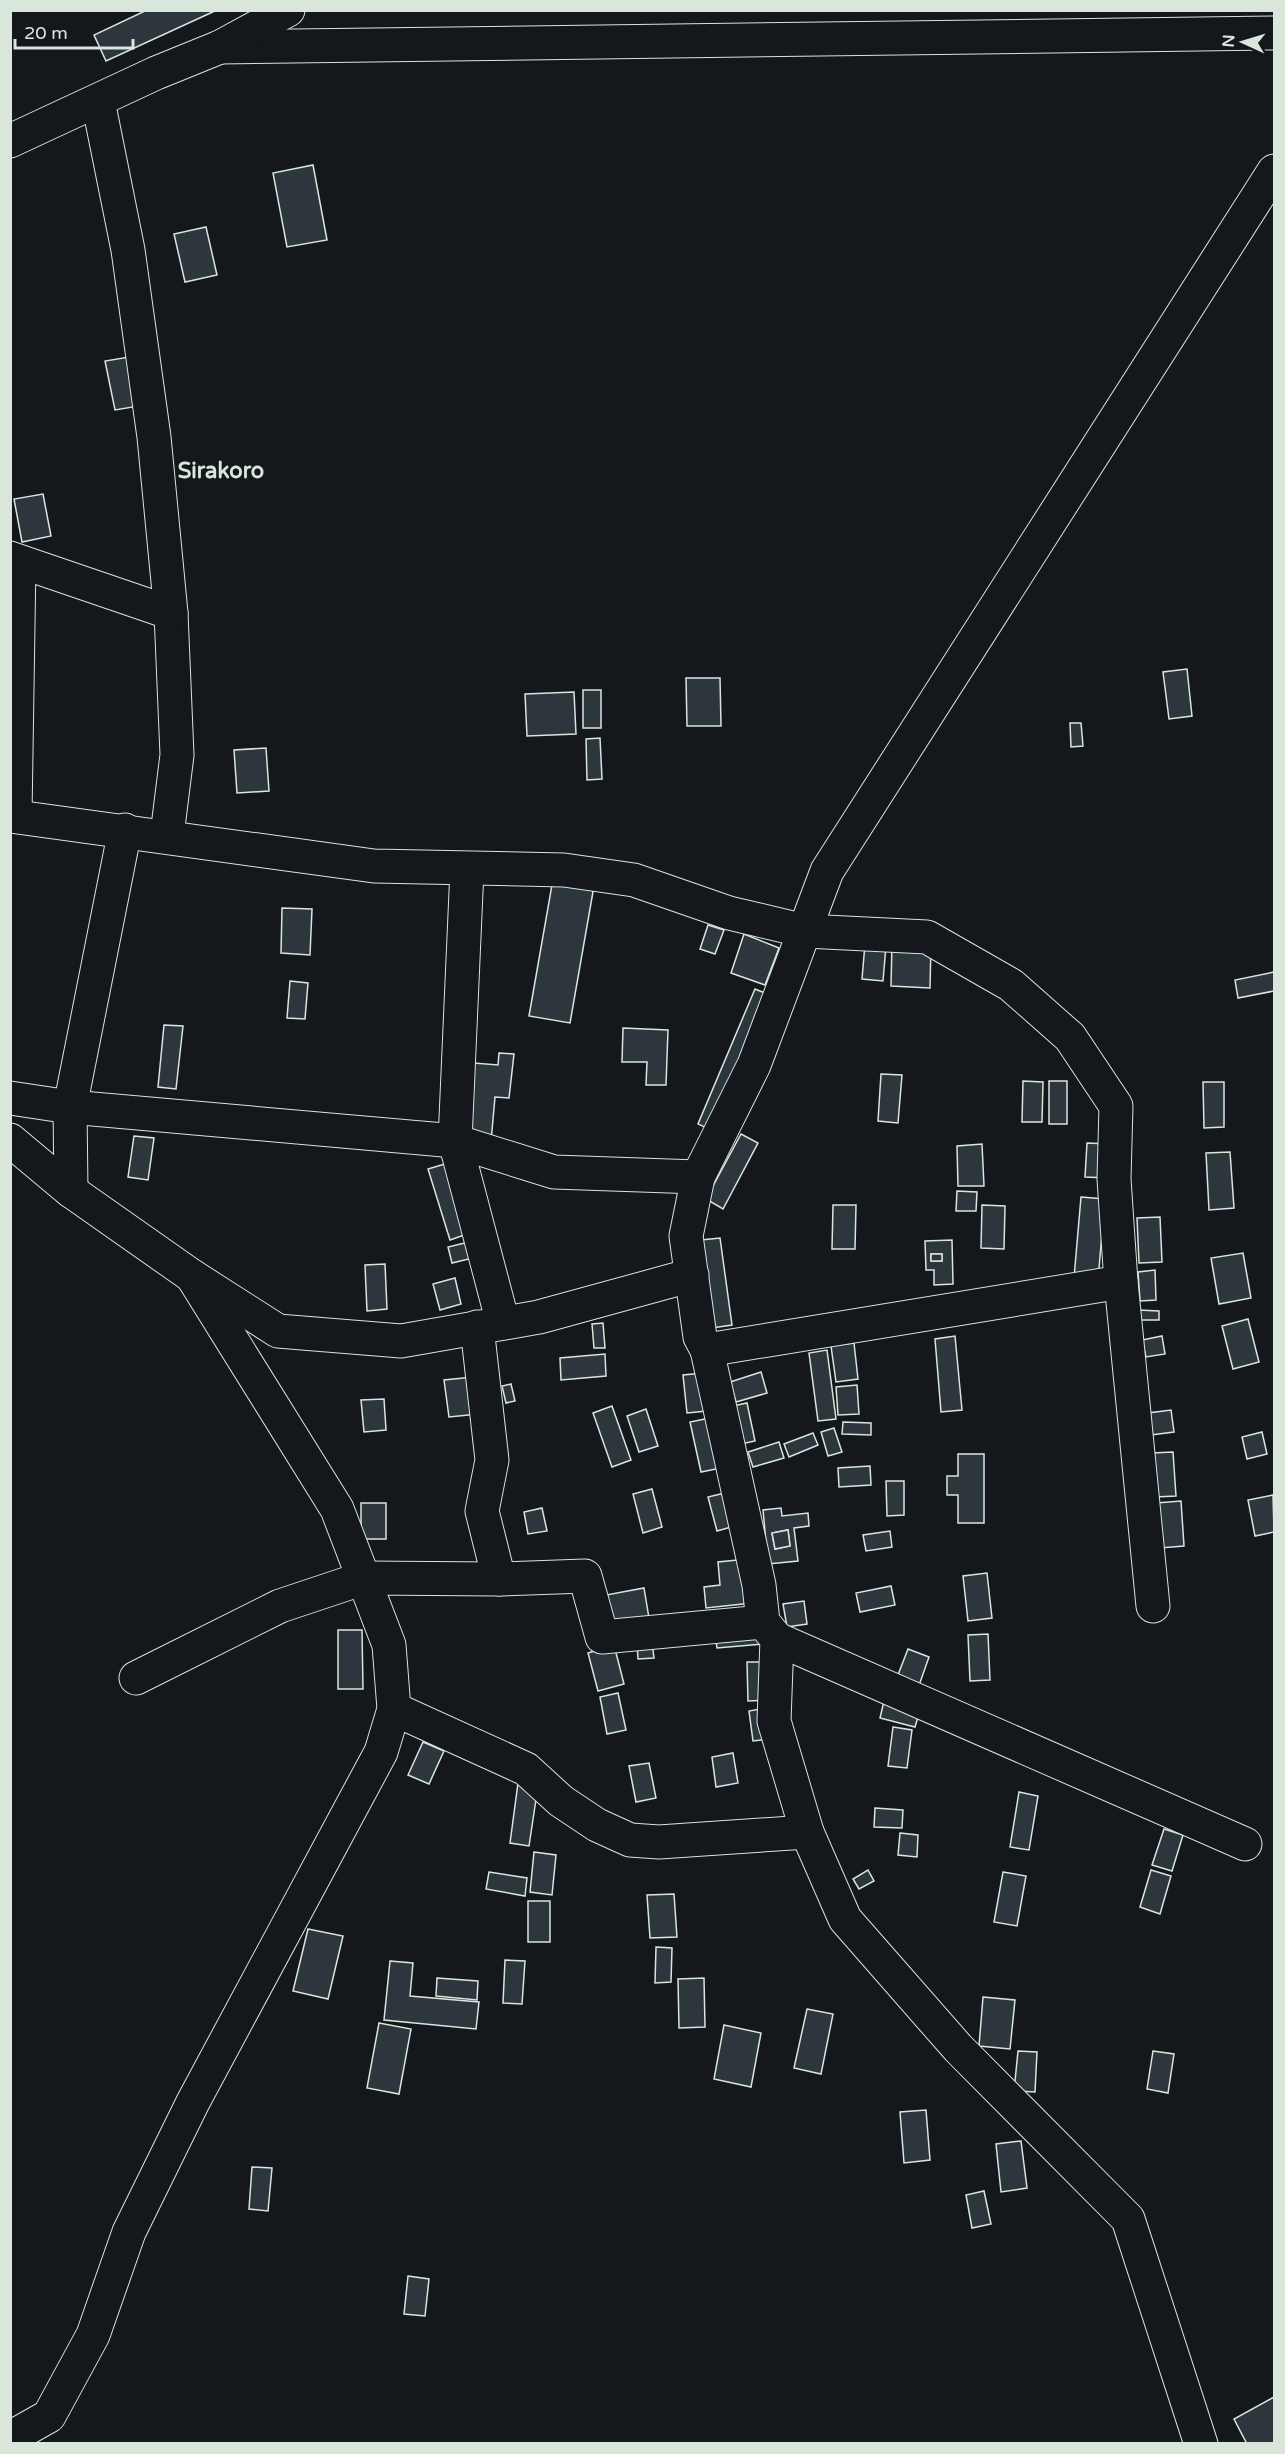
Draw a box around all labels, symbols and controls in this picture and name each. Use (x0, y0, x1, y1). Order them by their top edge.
scale bar (15, 12, 134, 50)
north arrow (1213, 12, 1273, 72)
text: 20 m (24, 22, 68, 44)
text: N (1219, 34, 1239, 48)
district label: Sirakoro (178, 458, 264, 484)

